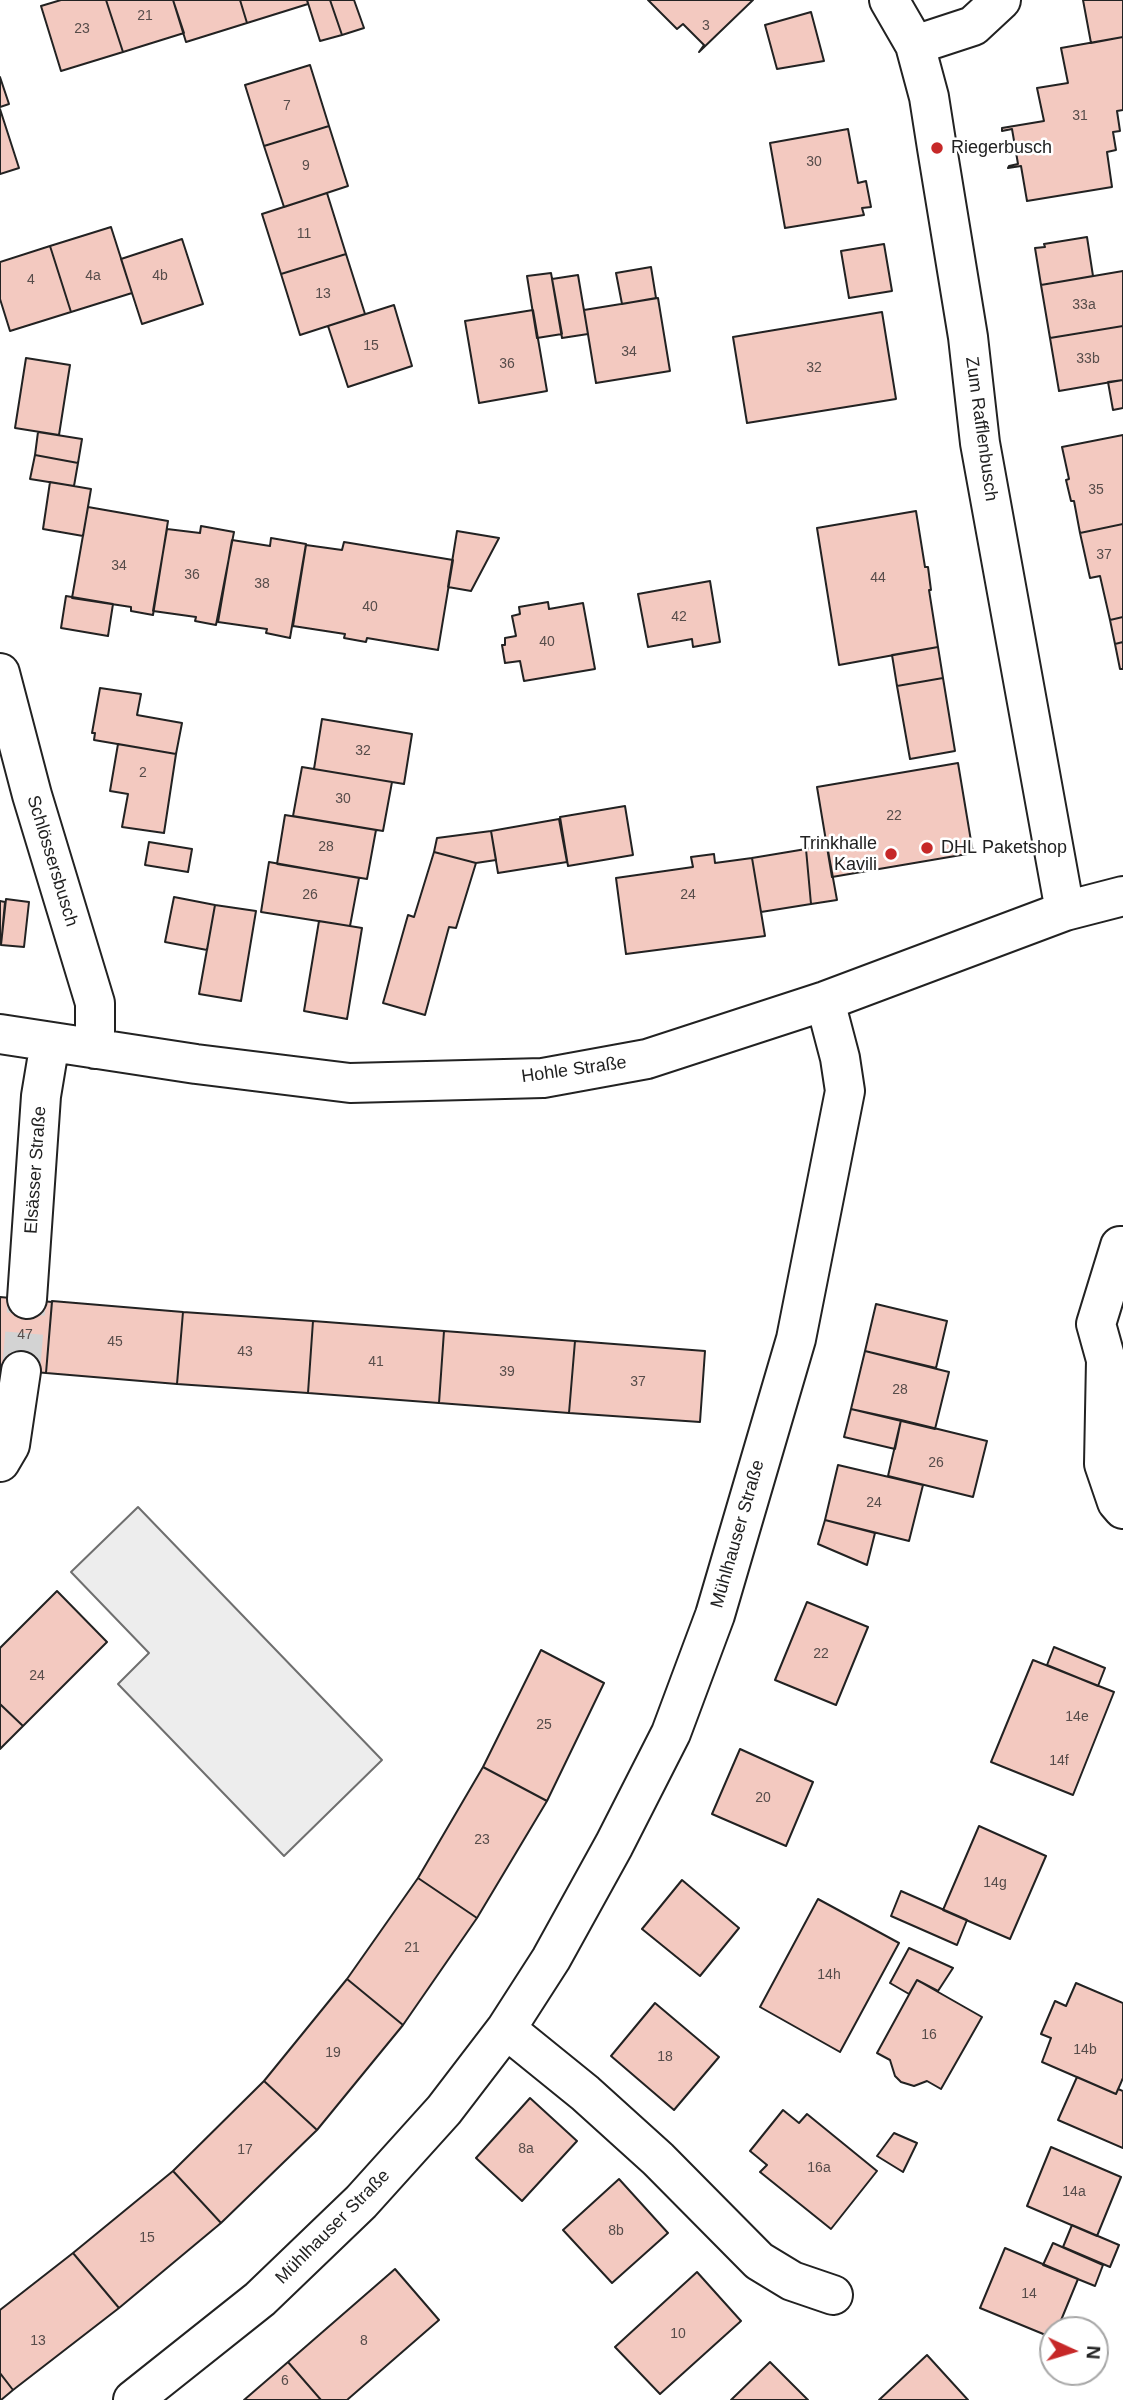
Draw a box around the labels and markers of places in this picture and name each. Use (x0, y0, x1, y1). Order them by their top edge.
place label: Riegerbusch (951, 137, 1052, 159)
marker: Riegerbusch (929, 140, 945, 156)
place label: Trinkhalle Kavili (800, 833, 877, 876)
place label: DHL Paketshop (941, 837, 1067, 859)
marker: DHL Paketshop (919, 840, 935, 856)
marker: Trinkhalle Kavili (883, 846, 899, 862)

